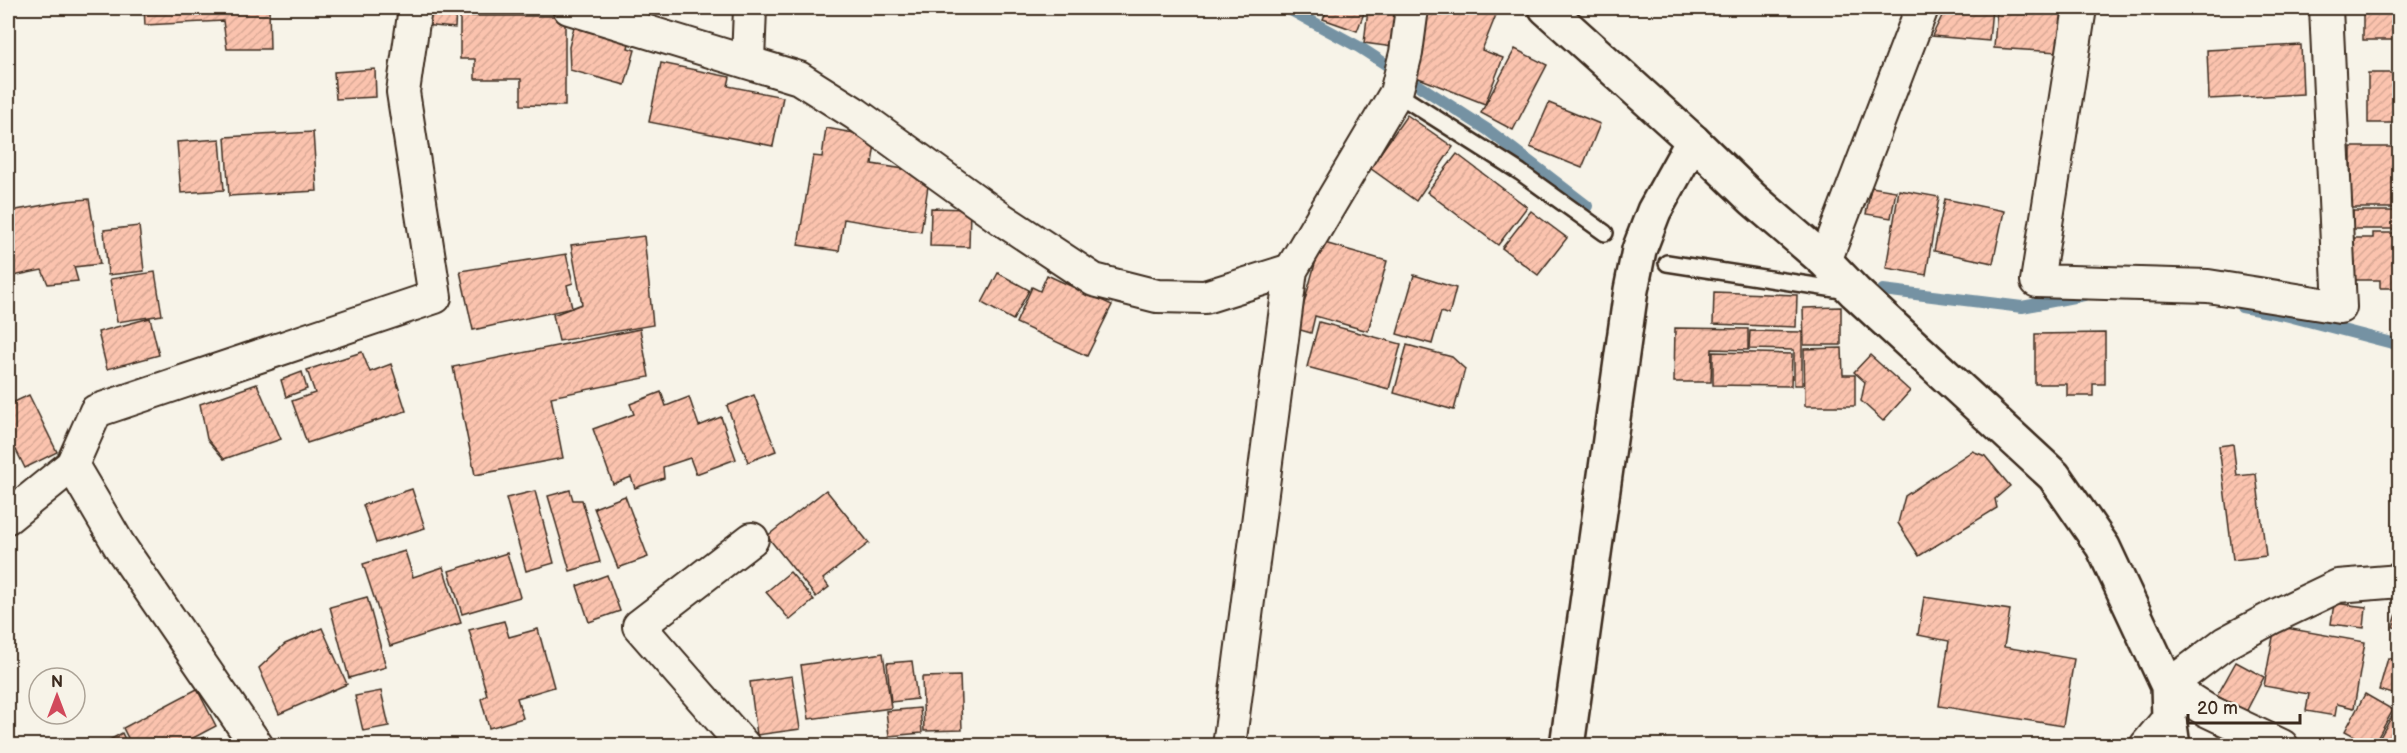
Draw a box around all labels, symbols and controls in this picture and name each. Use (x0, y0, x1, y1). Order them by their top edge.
north arrow (27, 666, 87, 726)
text: N (51, 673, 63, 692)
scale bar (2188, 687, 2300, 725)
text: 20 m (2197, 698, 2238, 719)

